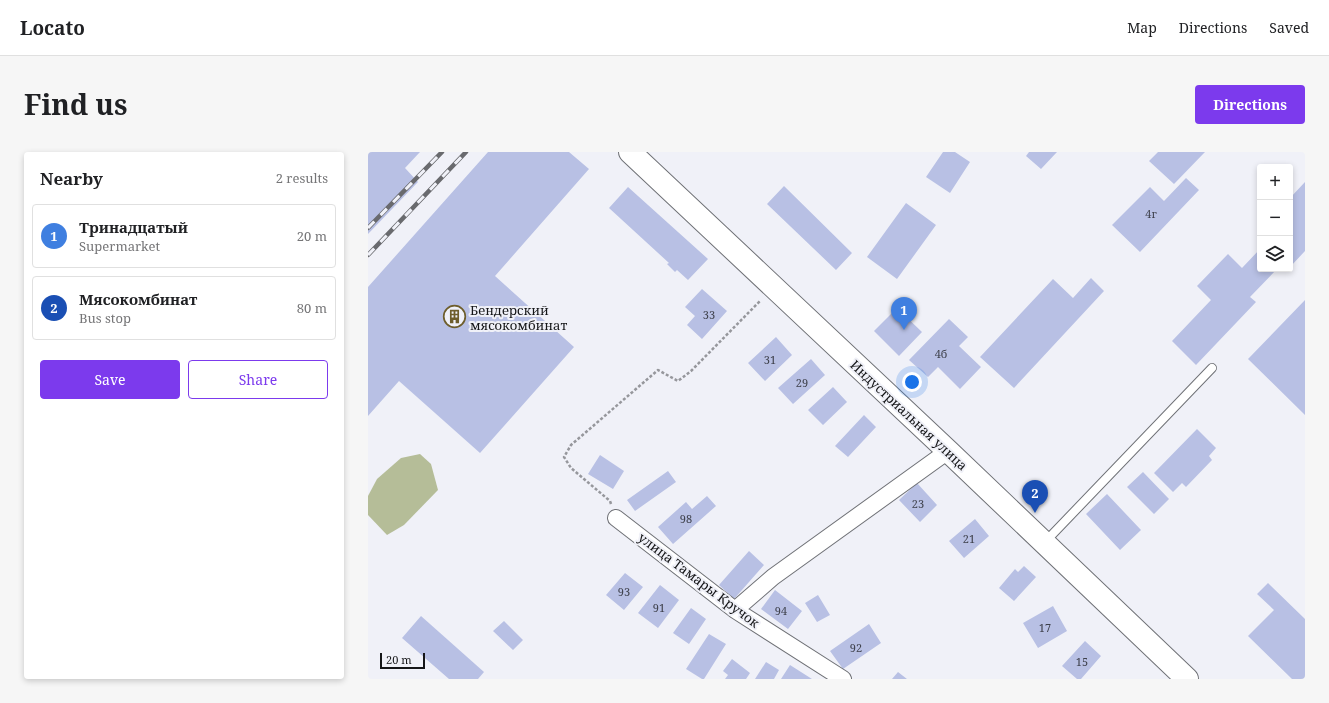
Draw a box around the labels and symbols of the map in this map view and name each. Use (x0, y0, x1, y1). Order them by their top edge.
house number: 4г (1145, 206, 1157, 221)
pin: 1 (891, 297, 917, 330)
place label: Бендерский мясокомбинат (470, 301, 567, 334)
building icon: Бендерский мясокомбинат (441, 304, 467, 330)
house number: 33 (703, 307, 715, 322)
house number: 4б (935, 346, 947, 361)
house number: 31 (764, 352, 776, 367)
street label: Индустриальная улица (846, 356, 972, 474)
your location (902, 372, 922, 392)
house number: 29 (796, 375, 808, 390)
pin: 2 (1022, 480, 1048, 513)
house number: 23 (912, 496, 924, 511)
house number: 98 (680, 511, 692, 526)
street label: улица Тамары Кручок (635, 528, 764, 632)
house number: 21 (963, 531, 975, 546)
house number: 93 (618, 584, 630, 599)
house number: 91 (653, 600, 665, 615)
house number: 94 (775, 603, 787, 618)
house number: 17 (1039, 620, 1051, 635)
house number: 92 (850, 640, 862, 655)
scale bar (380, 651, 425, 670)
house number: 15 (1076, 654, 1088, 669)

